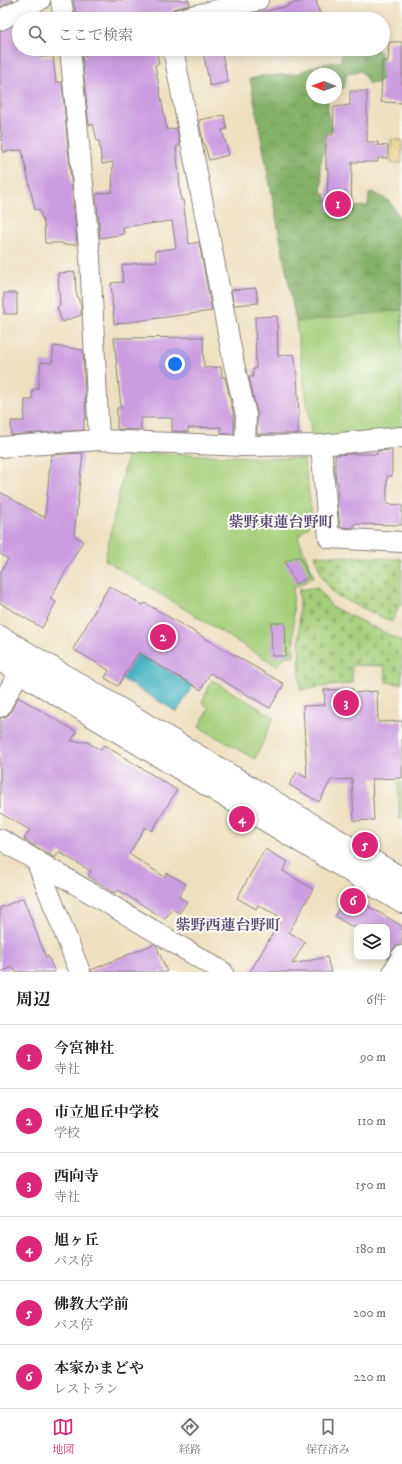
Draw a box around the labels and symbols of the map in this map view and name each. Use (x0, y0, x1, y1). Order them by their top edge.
north arrow (306, 68, 342, 104)
pin: 1 (325, 189, 351, 219)
your location (165, 354, 185, 374)
district label: 紫野東蓮台野町 (228, 513, 334, 532)
pin: 2 (150, 622, 176, 652)
pin: 3 (333, 688, 359, 718)
pin: 4 (229, 804, 255, 834)
pin: 5 (352, 830, 378, 860)
pin: 6 (340, 886, 366, 916)
district label: 紫野西蓮台野町 (175, 916, 281, 935)

